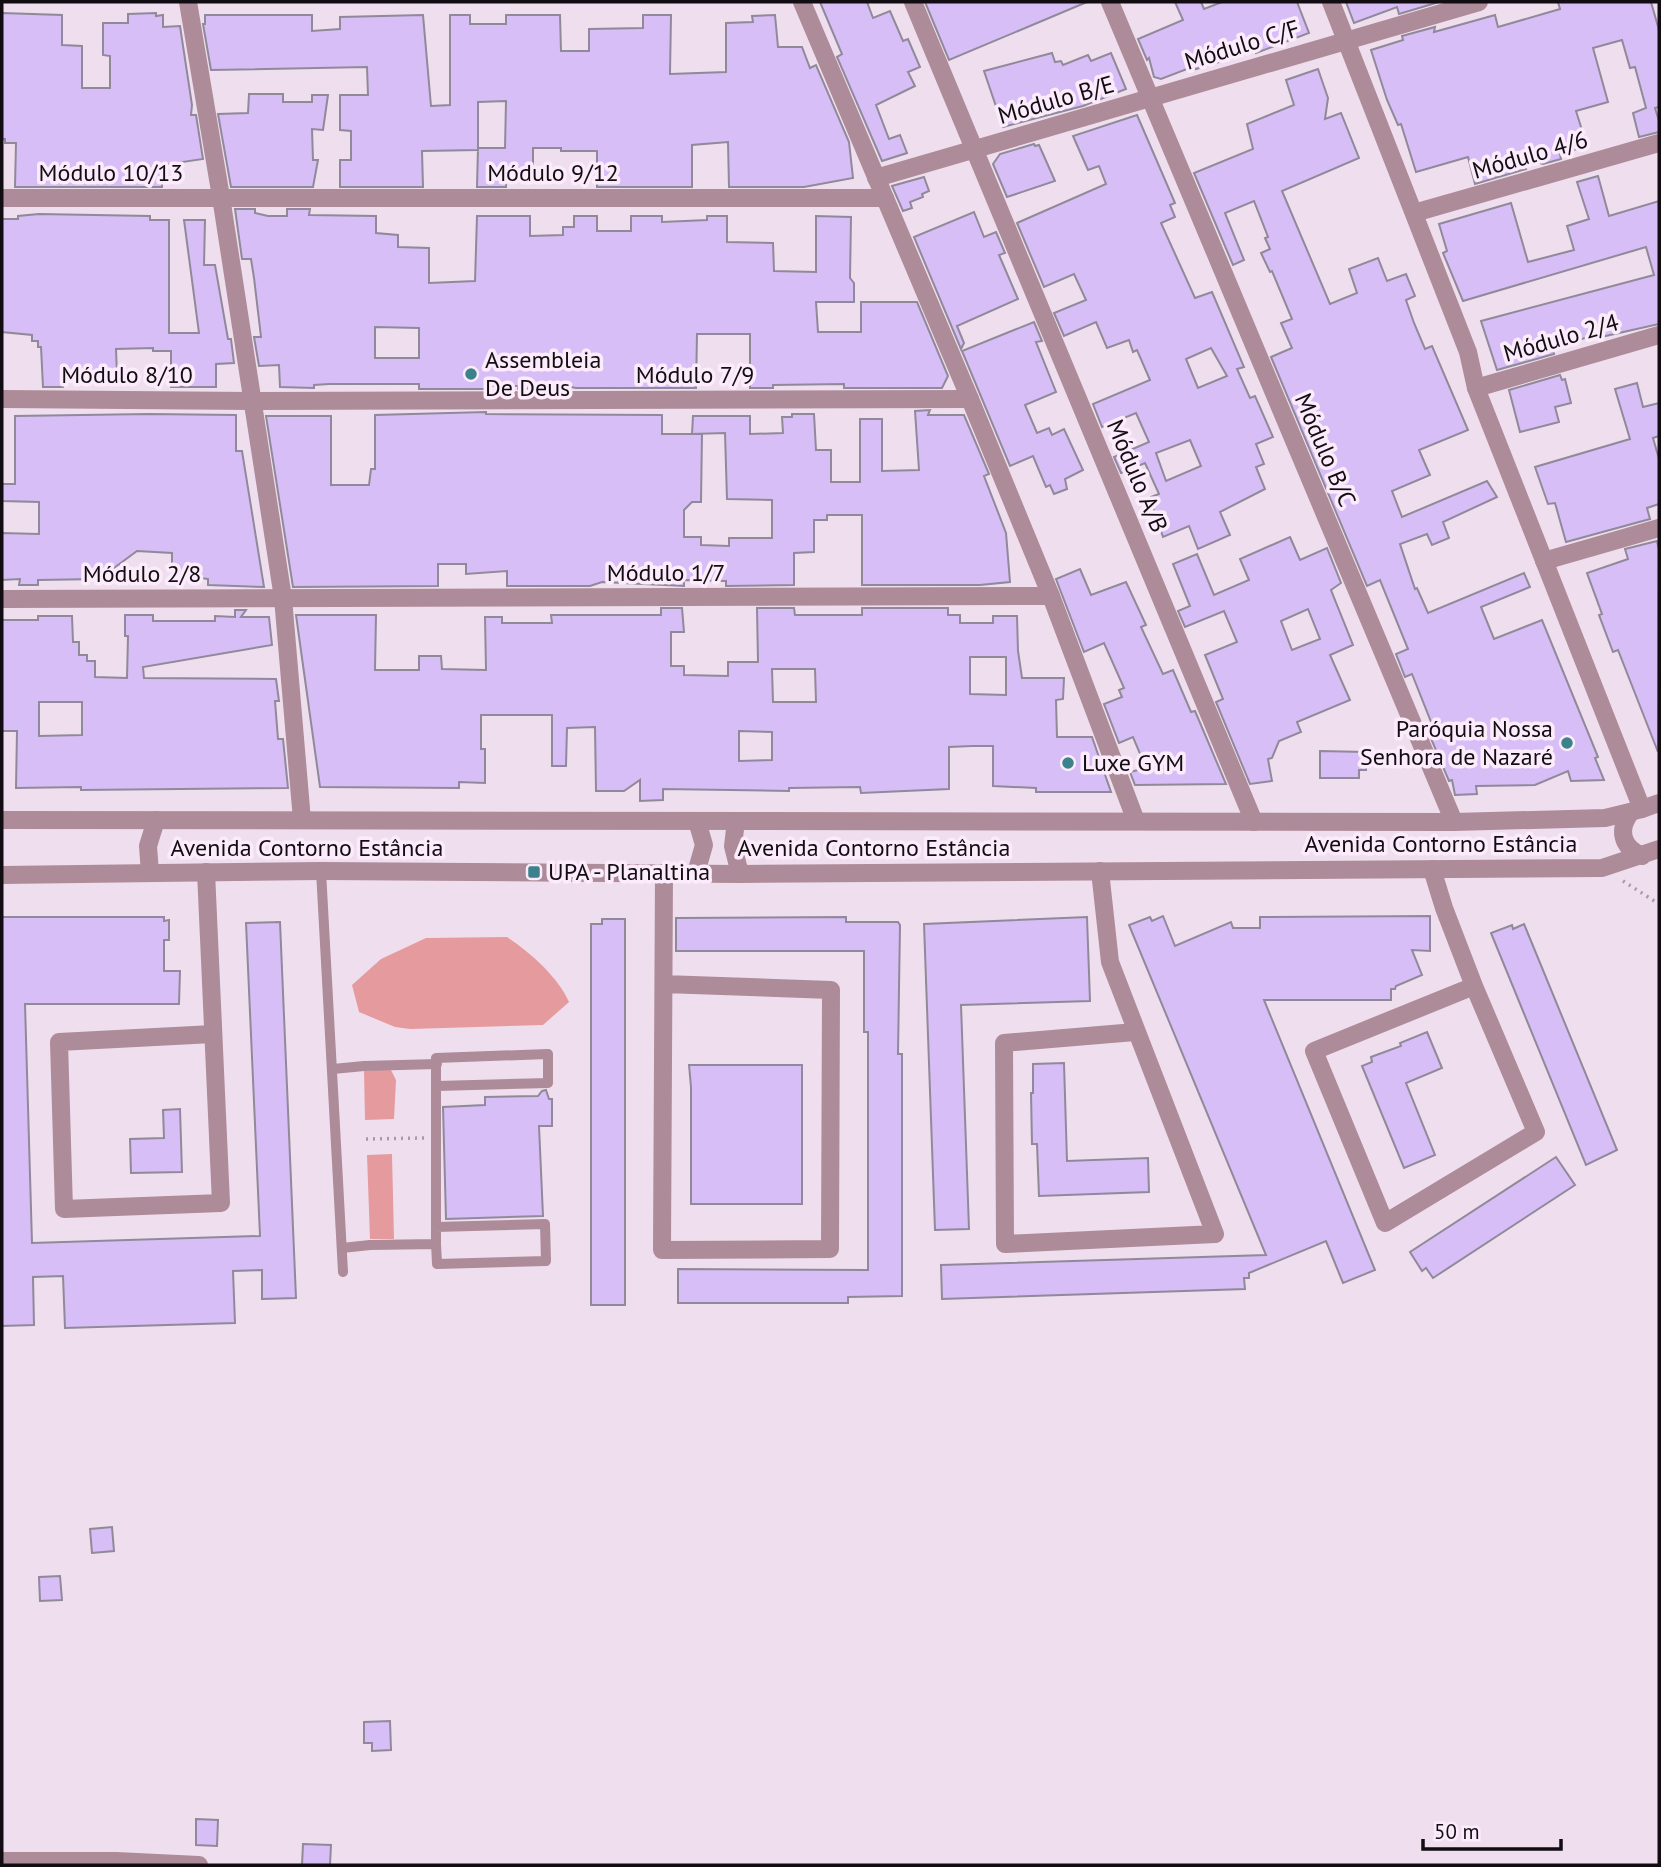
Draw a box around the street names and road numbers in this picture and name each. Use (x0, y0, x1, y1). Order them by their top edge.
street label: Módulo C/F (1181, 12, 1303, 77)
street label: Módulo B/E (994, 68, 1118, 131)
street label: Módulo 4/6 (1469, 123, 1591, 186)
street label: Módulo 10/13 (39, 157, 183, 188)
street label: Módulo 9/12 (487, 157, 619, 188)
street label: Módulo 2/4 (1500, 306, 1622, 369)
street label: Módulo 8/10 (61, 359, 193, 390)
street label: Módulo 7/9 (636, 359, 754, 390)
street label: Módulo B/C (1288, 388, 1363, 511)
street label: Módulo A/B (1100, 415, 1175, 537)
street label: Módulo 1/7 (607, 557, 725, 588)
street label: Módulo 2/8 (83, 558, 201, 589)
street label: Avenida Contorno Estância (1305, 828, 1577, 859)
street label: Avenida Contorno Estância (171, 832, 443, 863)
street label: Avenida Contorno Estância (738, 832, 1010, 863)

